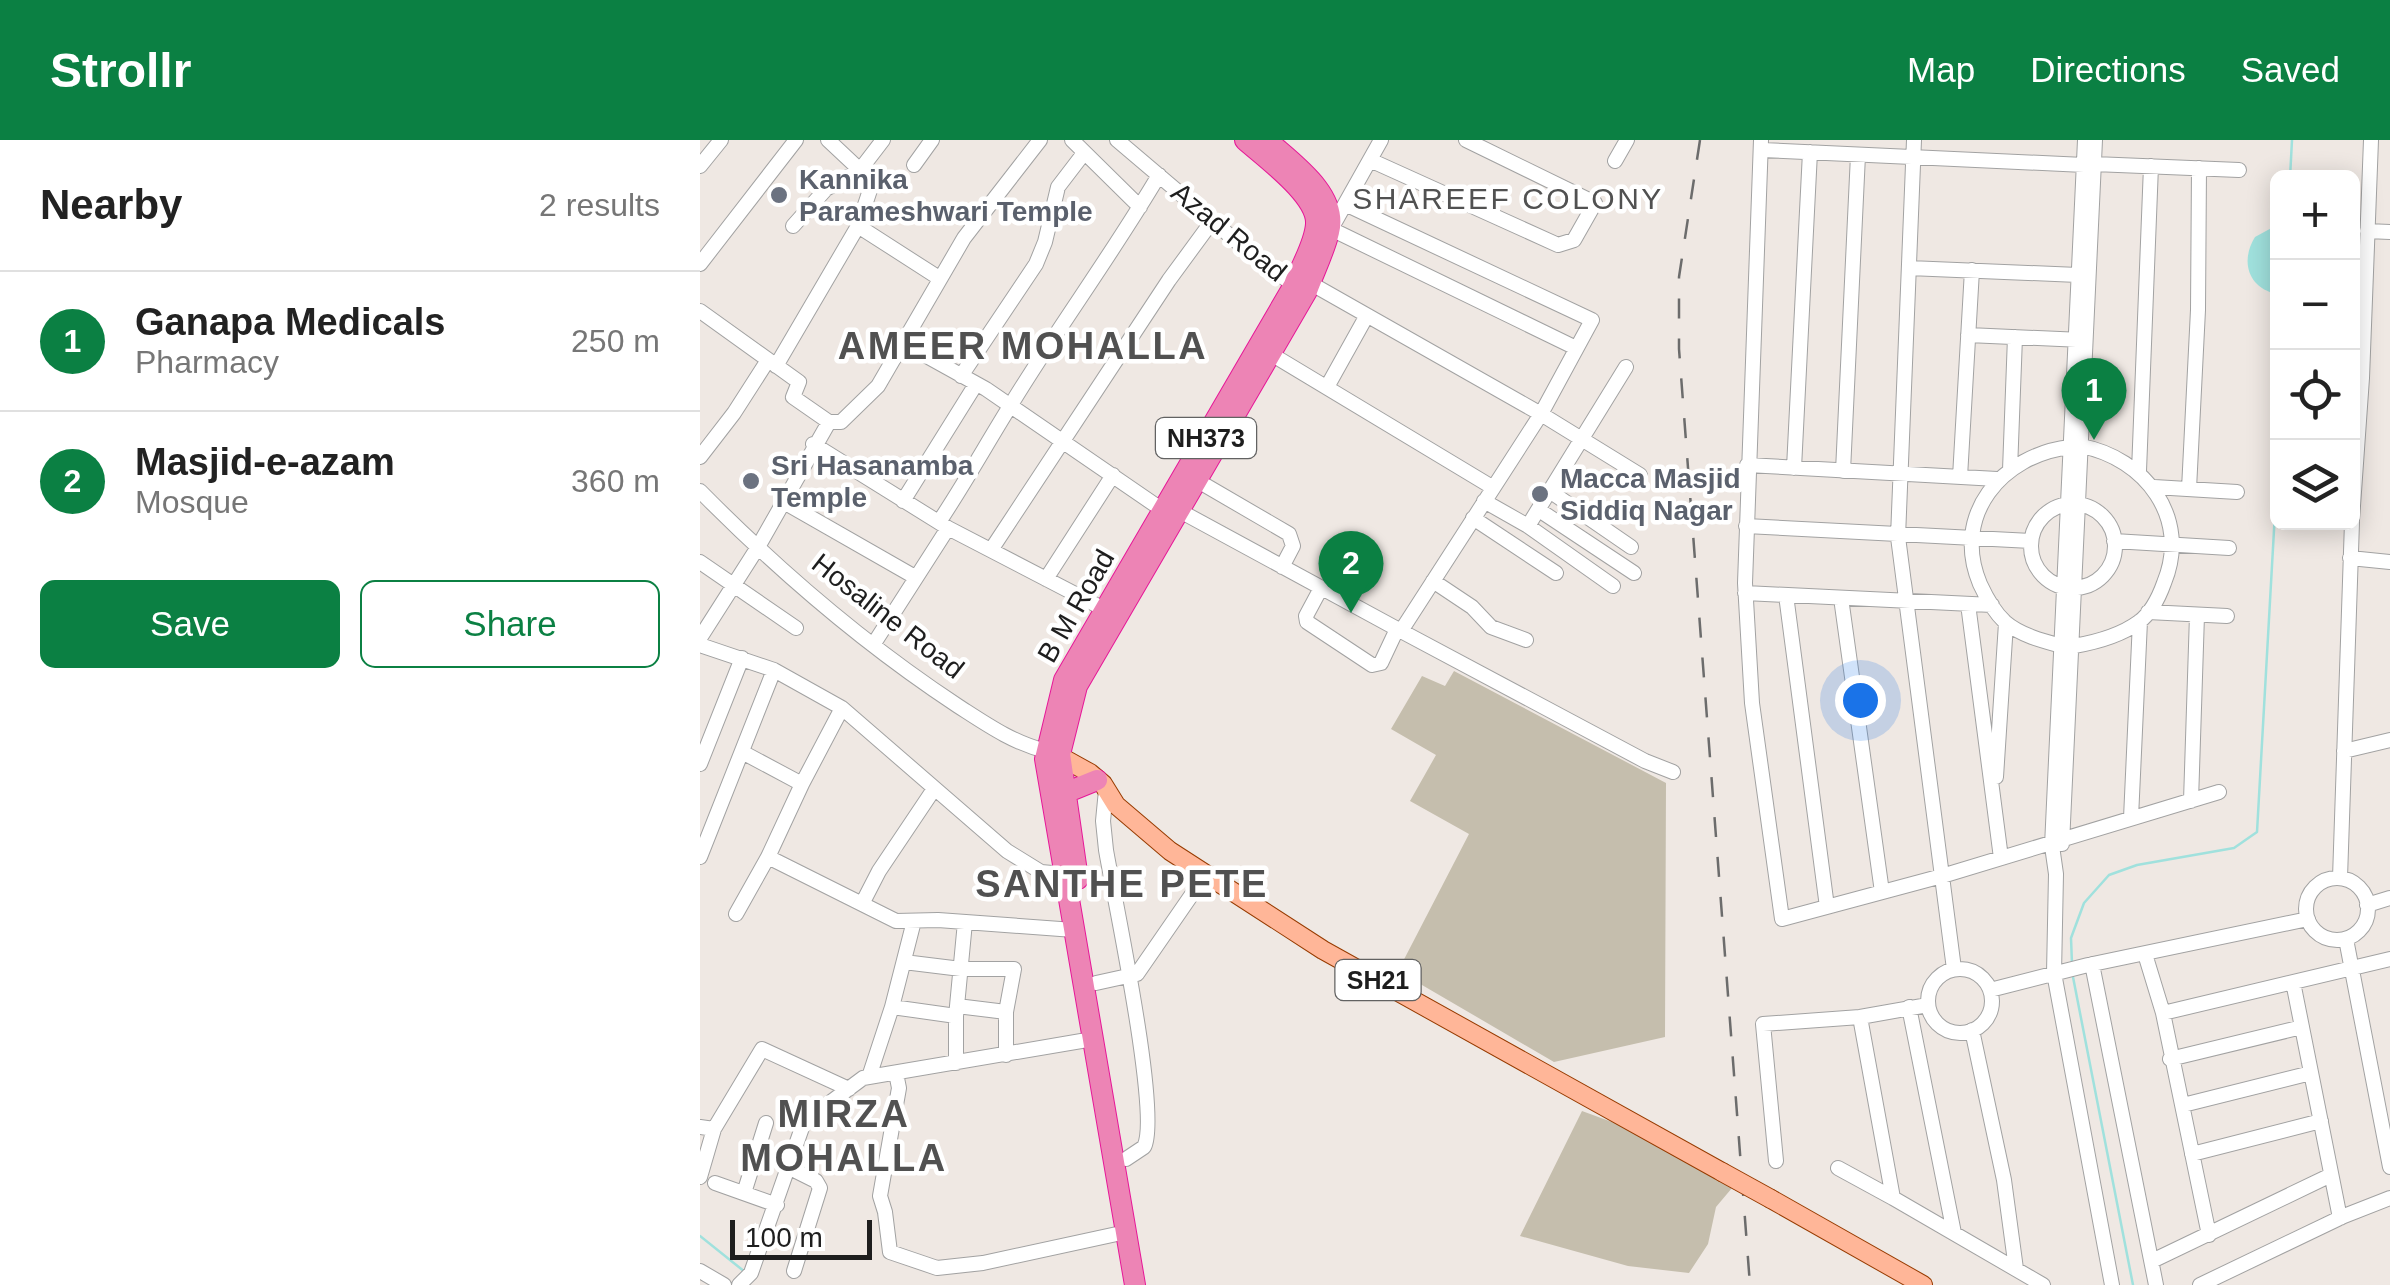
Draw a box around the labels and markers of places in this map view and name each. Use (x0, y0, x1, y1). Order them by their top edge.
place label: Kannika Parameshwari Temple (799, 164, 1093, 227)
marker: Kannika Parameshwari Temple (768, 184, 790, 206)
pin: 1 (2062, 358, 2126, 440)
place label: Sri Hasanamba Temple (771, 450, 974, 513)
place label: Macca Masjid Siddiq Nagar (1560, 463, 1741, 526)
marker: Sri Hasanamba Temple (740, 470, 762, 492)
marker: Macca Masjid Siddiq Nagar (1529, 483, 1551, 505)
pin: 2 (1318, 530, 1384, 613)

